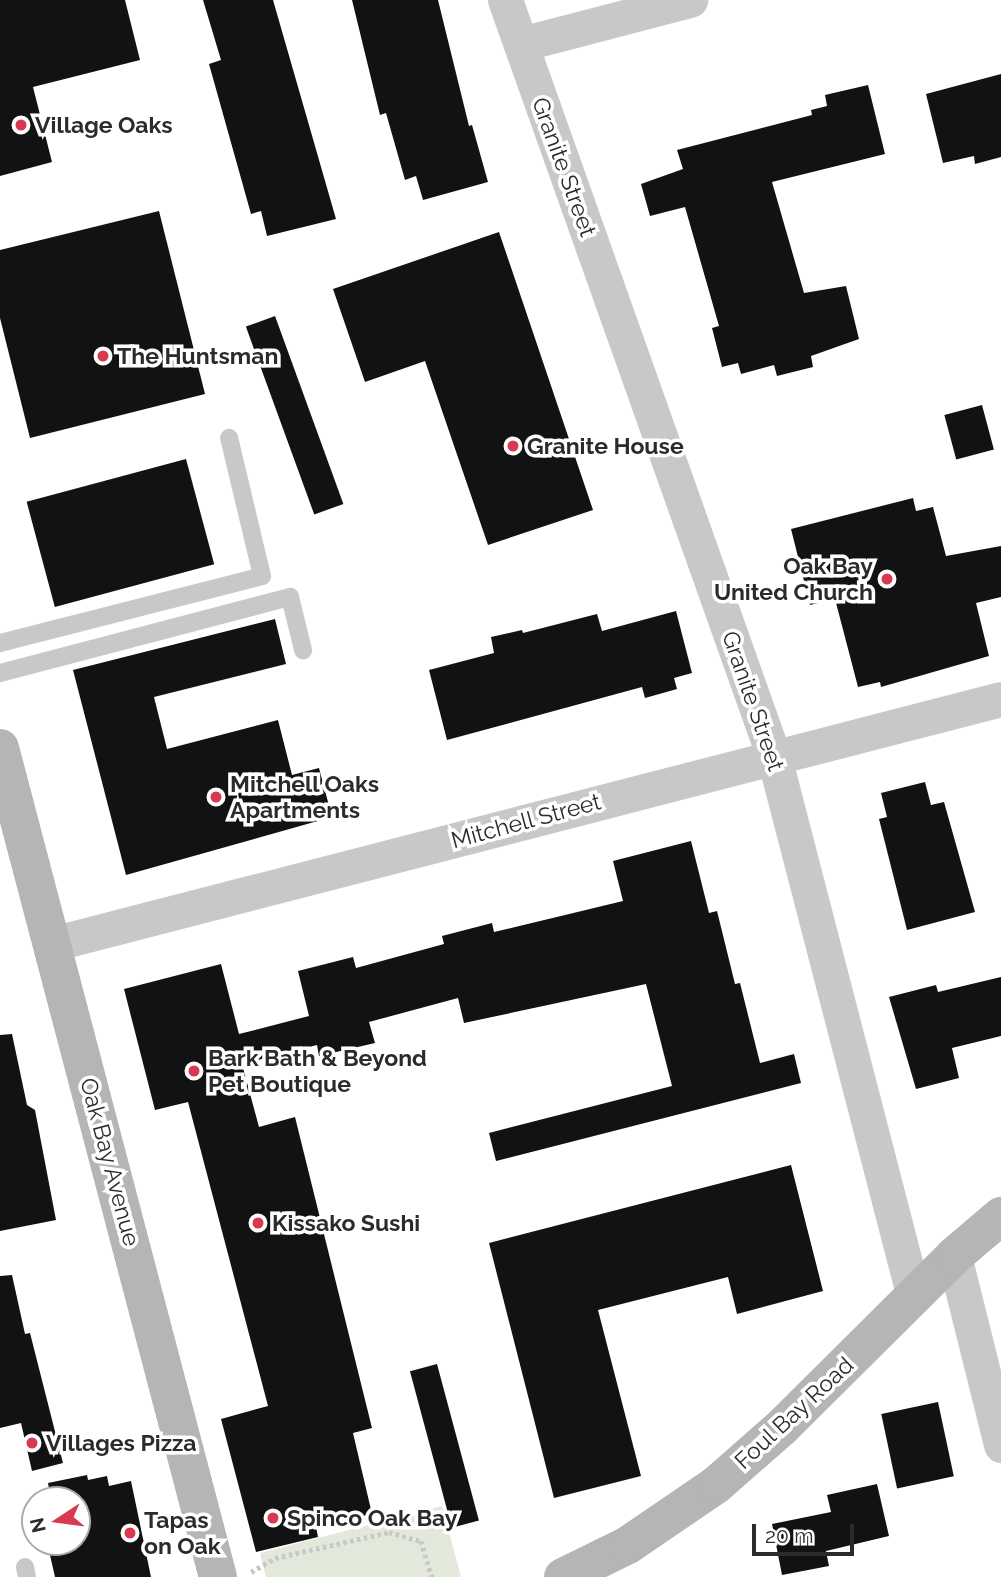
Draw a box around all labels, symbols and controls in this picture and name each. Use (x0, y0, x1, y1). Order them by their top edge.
street label: Granite Street (526, 94, 602, 240)
place label: Village Oaks (35, 111, 173, 139)
marker: Village Oaks (13, 117, 29, 133)
place label: The Huntsman (117, 342, 278, 370)
marker: The Huntsman (95, 348, 111, 364)
place label: Granite House (527, 432, 684, 460)
marker: Granite House (505, 438, 521, 454)
place label: Oak Bay United Church (714, 552, 873, 606)
marker: Oak Bay United Church (879, 571, 895, 587)
street label: Granite Street (716, 627, 790, 775)
place label: Mitchell Oaks Apartments (230, 770, 380, 824)
street label: Mitchell Street (448, 788, 604, 854)
marker: Mitchell Oaks Apartments (208, 789, 224, 805)
place label: Bark Bath & Beyond Pet Boutique (208, 1044, 427, 1098)
marker: Bark Bath & Beyond Pet Boutique (186, 1063, 202, 1079)
street label: Oak Bay Avenue (74, 1074, 146, 1250)
place label: Kissako Sushi (272, 1209, 420, 1237)
marker: Kissako Sushi (250, 1215, 266, 1231)
street label: Foul Bay Road (729, 1351, 859, 1475)
place label: Villages Pizza (46, 1429, 197, 1457)
marker: Villages Pizza (24, 1435, 40, 1451)
north arrow (21, 1486, 91, 1556)
place label: Spinco Oak Bay (287, 1504, 458, 1532)
place label: Tapas on Oak (144, 1506, 221, 1560)
marker: Spinco Oak Bay (265, 1510, 281, 1526)
scale bar (756, 1510, 858, 1554)
text: N (25, 1516, 50, 1535)
text: 20 m (765, 1523, 813, 1548)
marker: Tapas on Oak (122, 1525, 138, 1541)

